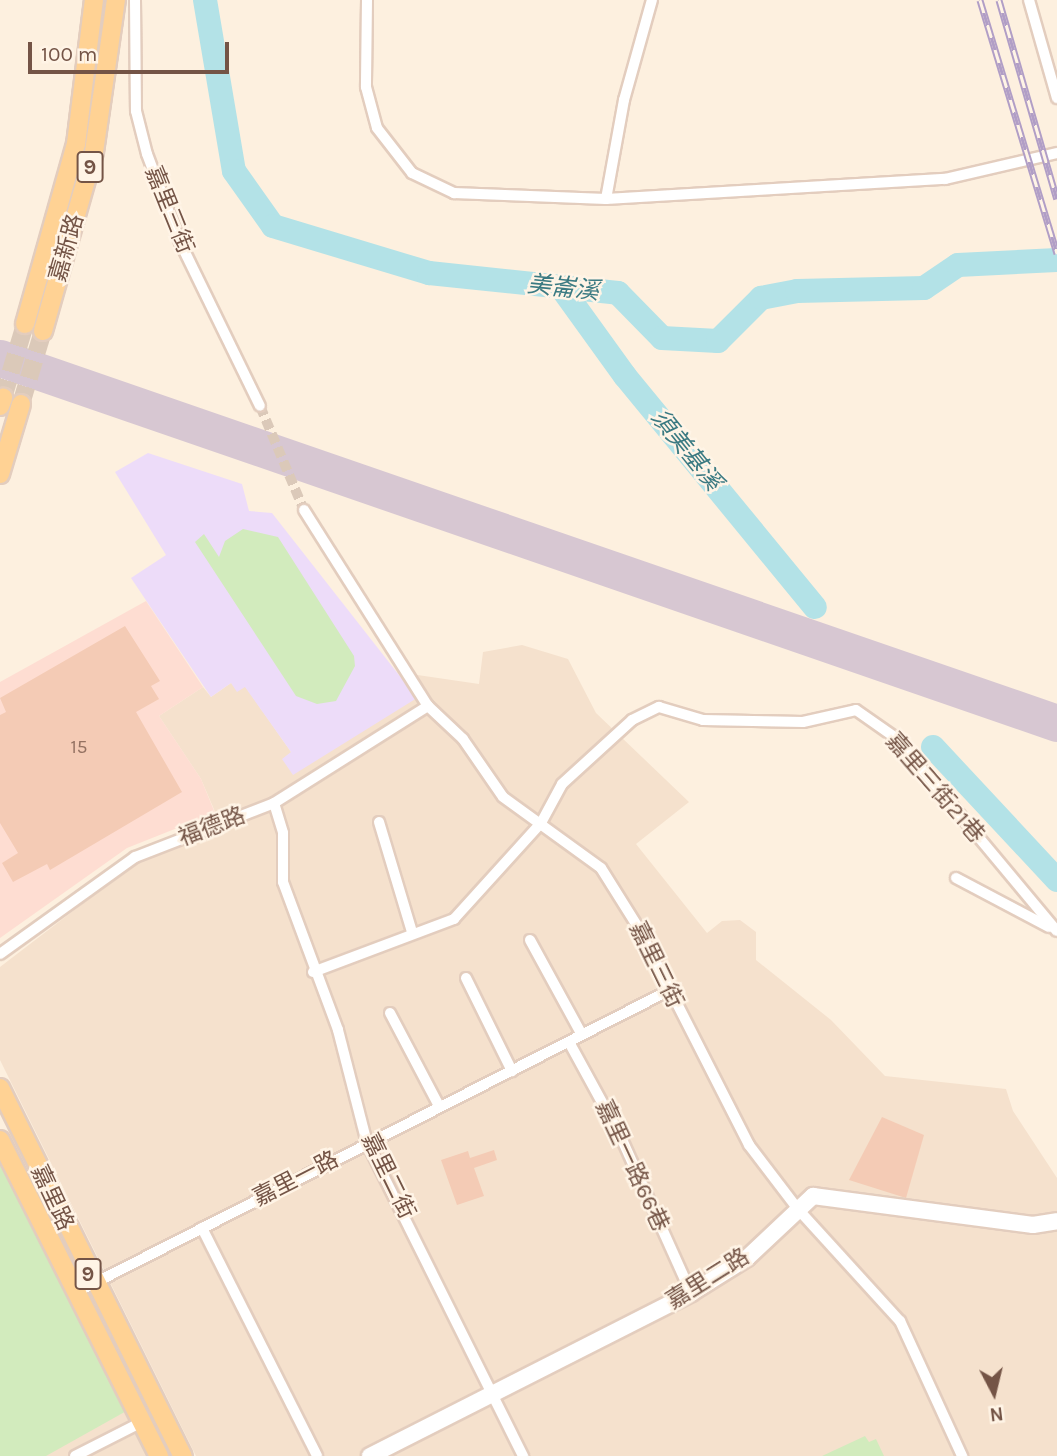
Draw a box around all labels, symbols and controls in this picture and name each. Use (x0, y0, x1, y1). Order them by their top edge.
scale bar (32, 28, 233, 72)
text: 100 m (41, 42, 98, 66)
road number: 9 (76, 150, 104, 184)
street label: 嘉里三街 (139, 162, 199, 258)
street label: 嘉新路 (44, 211, 90, 285)
water label: 美崙溪 (526, 270, 600, 306)
water label: 須美基溪 (645, 404, 727, 496)
street label: 嘉里三街21巷 (880, 728, 990, 848)
house number: 15 (70, 737, 88, 759)
street label: 福德路 (175, 802, 249, 852)
street label: 嘉里三街 (623, 918, 689, 1012)
street label: 嘉里一路66巷 (590, 1096, 674, 1236)
street label: 嘉里二街 (355, 1129, 421, 1223)
street label: 嘉里一路 (249, 1146, 343, 1212)
street label: 嘉里路 (25, 1161, 79, 1235)
street label: 嘉里二路 (662, 1243, 754, 1315)
road number: 9 (74, 1256, 102, 1292)
north arrow (959, 1358, 1029, 1428)
text: N (988, 1402, 1005, 1426)

